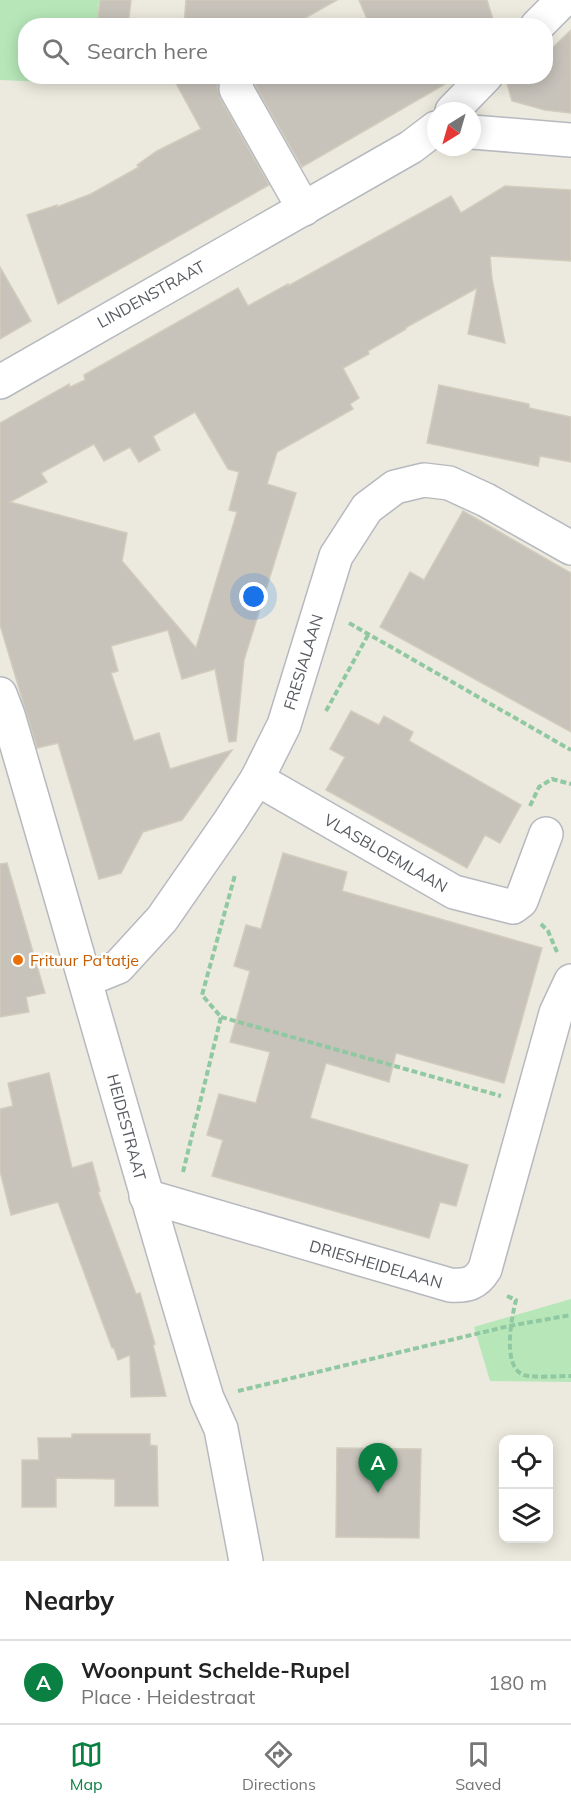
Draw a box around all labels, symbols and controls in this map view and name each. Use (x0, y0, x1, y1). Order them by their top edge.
search box (18, 18, 553, 84)
icon: search (39, 35, 72, 68)
text: Search here (87, 37, 208, 65)
north arrow (427, 102, 481, 156)
street label: LINDENSTRAAT (94, 256, 209, 332)
your location (239, 582, 268, 611)
street label: FRESIALAAN (279, 612, 327, 712)
street label: VLASBLOEMLAAN (321, 809, 451, 897)
place label: Frituur Pa'tatje (30, 950, 139, 970)
marker: Frituur Pa'tatje (11, 953, 25, 967)
street label: HEIDESTRAAT (103, 1072, 151, 1183)
street label: DRIESHEIDELAAN (307, 1235, 445, 1293)
map controls (499, 1435, 553, 1543)
button: locate (499, 1435, 553, 1489)
pin: A (358, 1444, 398, 1493)
button: layers (499, 1489, 553, 1543)
text: Nearby (24, 1584, 114, 1617)
text: Woonpunt Schelde-Rupel (81, 1656, 350, 1684)
text: A (36, 1670, 51, 1695)
text: 180 m (488, 1670, 547, 1695)
text: Place · Heidestraat (81, 1684, 255, 1709)
tab: Map (70, 1738, 103, 1794)
tab: Directions (242, 1738, 316, 1794)
tab: Saved (455, 1738, 501, 1794)

